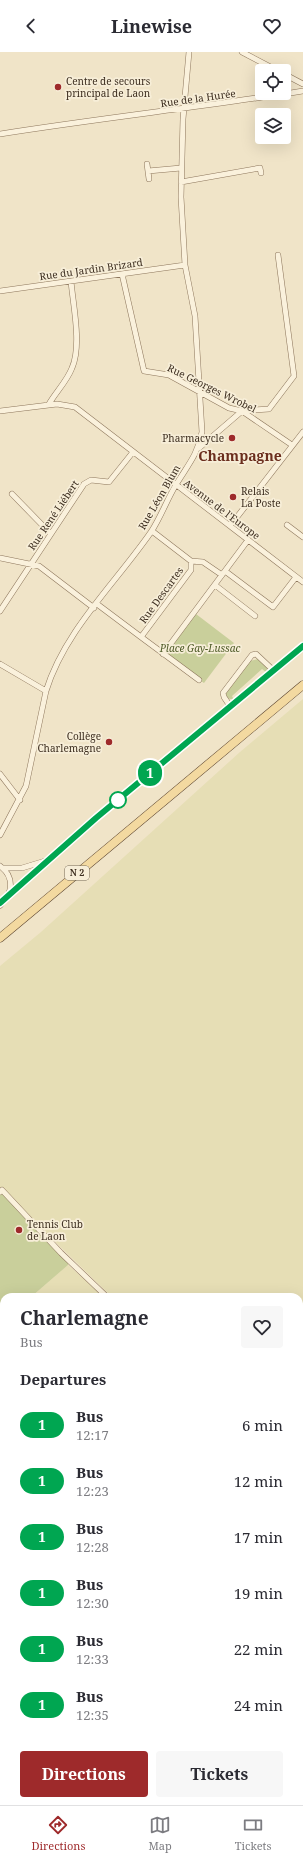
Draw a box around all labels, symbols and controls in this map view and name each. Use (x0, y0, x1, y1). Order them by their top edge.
text: Linewise (111, 14, 192, 38)
icon: back (20, 15, 42, 37)
icon: heart (261, 15, 283, 37)
map controls (255, 64, 291, 144)
button: locate (255, 64, 291, 100)
place label: Centre de secours principal de Laon (66, 74, 151, 100)
marker: Centre de secours principal de Laon (53, 82, 63, 92)
street label: Rue de la Hurée (159, 86, 237, 110)
button: layers (255, 108, 291, 144)
street label: Rue du Jardin Brizard (38, 255, 144, 283)
street label: Rue Georges Wrobel (165, 360, 259, 416)
place label: Pharmacycle (162, 431, 224, 445)
marker: Pharmacycle (227, 433, 237, 443)
district label: Champagne (198, 446, 282, 465)
street label: Rue Léon Blum (135, 462, 184, 532)
street label: Avenue de l'Europe (181, 476, 263, 542)
street label: Rue René Liébert (24, 477, 82, 553)
place label: Relais La Poste (241, 484, 281, 510)
marker: Relais La Poste (228, 492, 238, 502)
street label: Rue Descartes (136, 564, 187, 626)
park label: Place Gay-Lussac (159, 641, 240, 655)
place label: Collège Charlemagne (37, 729, 101, 755)
marker: Collège Charlemagne (104, 737, 114, 747)
line badge: 1 (137, 760, 163, 786)
text: 1 (146, 763, 154, 782)
unlabelled marker (109, 791, 127, 809)
road number: N 2 (65, 866, 89, 880)
place label: Tennis Club de Laon (27, 1217, 83, 1243)
marker: Tennis Club de Laon (14, 1225, 24, 1235)
text: Charlemagne (20, 1305, 149, 1331)
button: heart (241, 1306, 283, 1348)
text: Bus (20, 1333, 43, 1351)
text: Departures (20, 1369, 106, 1389)
text: Bus (76, 1406, 103, 1426)
text: 1 (38, 1415, 46, 1434)
text: 6 min (242, 1415, 283, 1435)
text: 12:17 (76, 1426, 109, 1444)
text: Bus (76, 1462, 103, 1482)
text: 1 (38, 1471, 46, 1490)
text: 12 min (234, 1471, 283, 1491)
text: 12:23 (76, 1482, 109, 1500)
text: Bus (76, 1518, 103, 1538)
text: 1 (38, 1527, 46, 1546)
text: 17 min (234, 1527, 283, 1547)
text: 12:28 (76, 1538, 109, 1556)
text: Bus (76, 1574, 103, 1594)
text: 1 (38, 1583, 46, 1602)
text: 19 min (234, 1583, 283, 1603)
text: 12:30 (76, 1594, 109, 1612)
text: Bus (76, 1630, 103, 1650)
text: 1 (38, 1639, 46, 1658)
text: 22 min (234, 1639, 283, 1659)
text: 12:33 (76, 1650, 109, 1668)
text: Bus (76, 1686, 103, 1706)
text: 1 (38, 1695, 46, 1714)
text: 24 min (234, 1695, 283, 1715)
text: 12:35 (76, 1706, 109, 1724)
button: Directions (20, 1751, 148, 1797)
button: Tickets (156, 1751, 283, 1797)
tab: Directions (32, 1814, 85, 1853)
tab: Map (148, 1814, 172, 1853)
tab: Tickets (235, 1814, 271, 1853)

